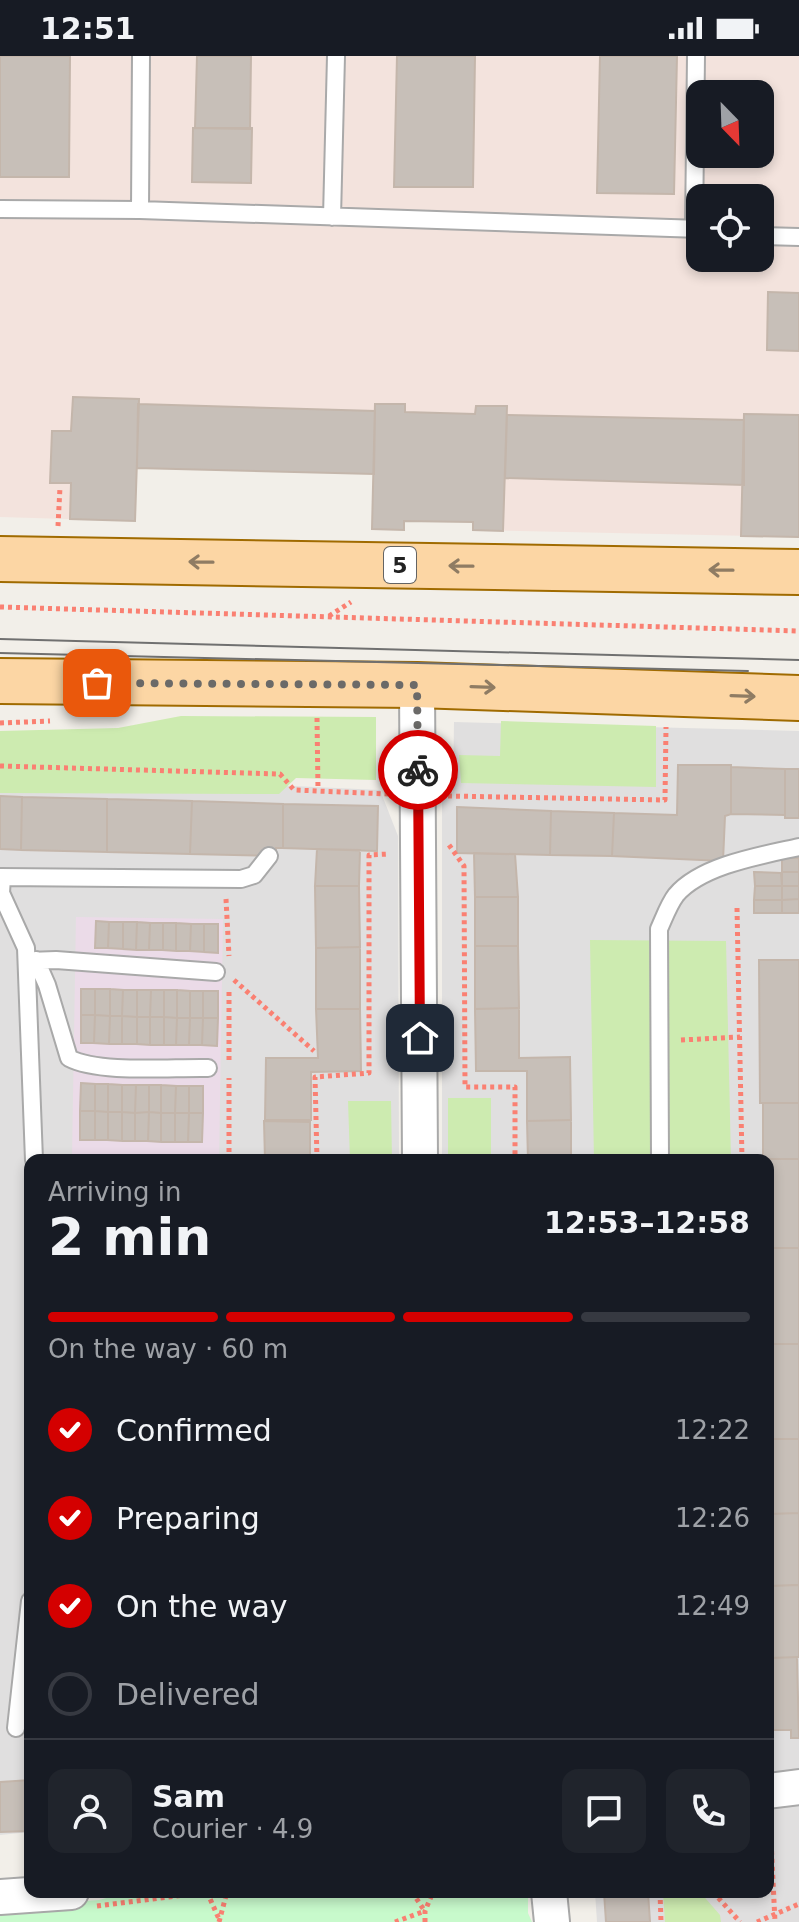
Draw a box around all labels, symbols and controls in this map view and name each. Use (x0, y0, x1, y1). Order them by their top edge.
text: 12:51 (40, 11, 136, 46)
north arrow (686, 80, 774, 168)
map controls (686, 80, 774, 272)
button: locate (686, 184, 774, 272)
road number: 5 (384, 547, 416, 583)
one-way arrow (188, 554, 215, 570)
one-way arrow (448, 558, 475, 574)
one-way arrow (708, 563, 735, 578)
pin (63, 649, 131, 717)
icon: bag (75, 661, 119, 705)
one-way arrow (469, 679, 496, 694)
one-way arrow (729, 689, 756, 704)
courier (378, 730, 458, 810)
icon: bike (396, 748, 440, 792)
pin (386, 1004, 454, 1072)
icon: home (398, 1016, 442, 1060)
text: Arriving in (48, 1177, 182, 1207)
text: 12:53–12:58 (544, 1205, 750, 1240)
text: 2 min (48, 1207, 211, 1267)
text: On the way · 60 m (48, 1334, 288, 1364)
icon: check (48, 1408, 92, 1452)
text: Confirmed (116, 1413, 272, 1448)
text: 12:22 (675, 1415, 750, 1445)
icon: check (48, 1496, 92, 1540)
text: Preparing (116, 1501, 260, 1536)
text: 12:26 (675, 1503, 750, 1533)
icon: check (48, 1584, 92, 1628)
text: On the way (116, 1589, 288, 1624)
text: 12:49 (675, 1591, 750, 1621)
text: Delivered (116, 1677, 260, 1712)
button: person (48, 1769, 132, 1853)
button: chat (562, 1769, 646, 1853)
button: phone (666, 1769, 750, 1853)
text: Sam (152, 1779, 225, 1814)
text: Courier · 4.9 (152, 1814, 313, 1844)

